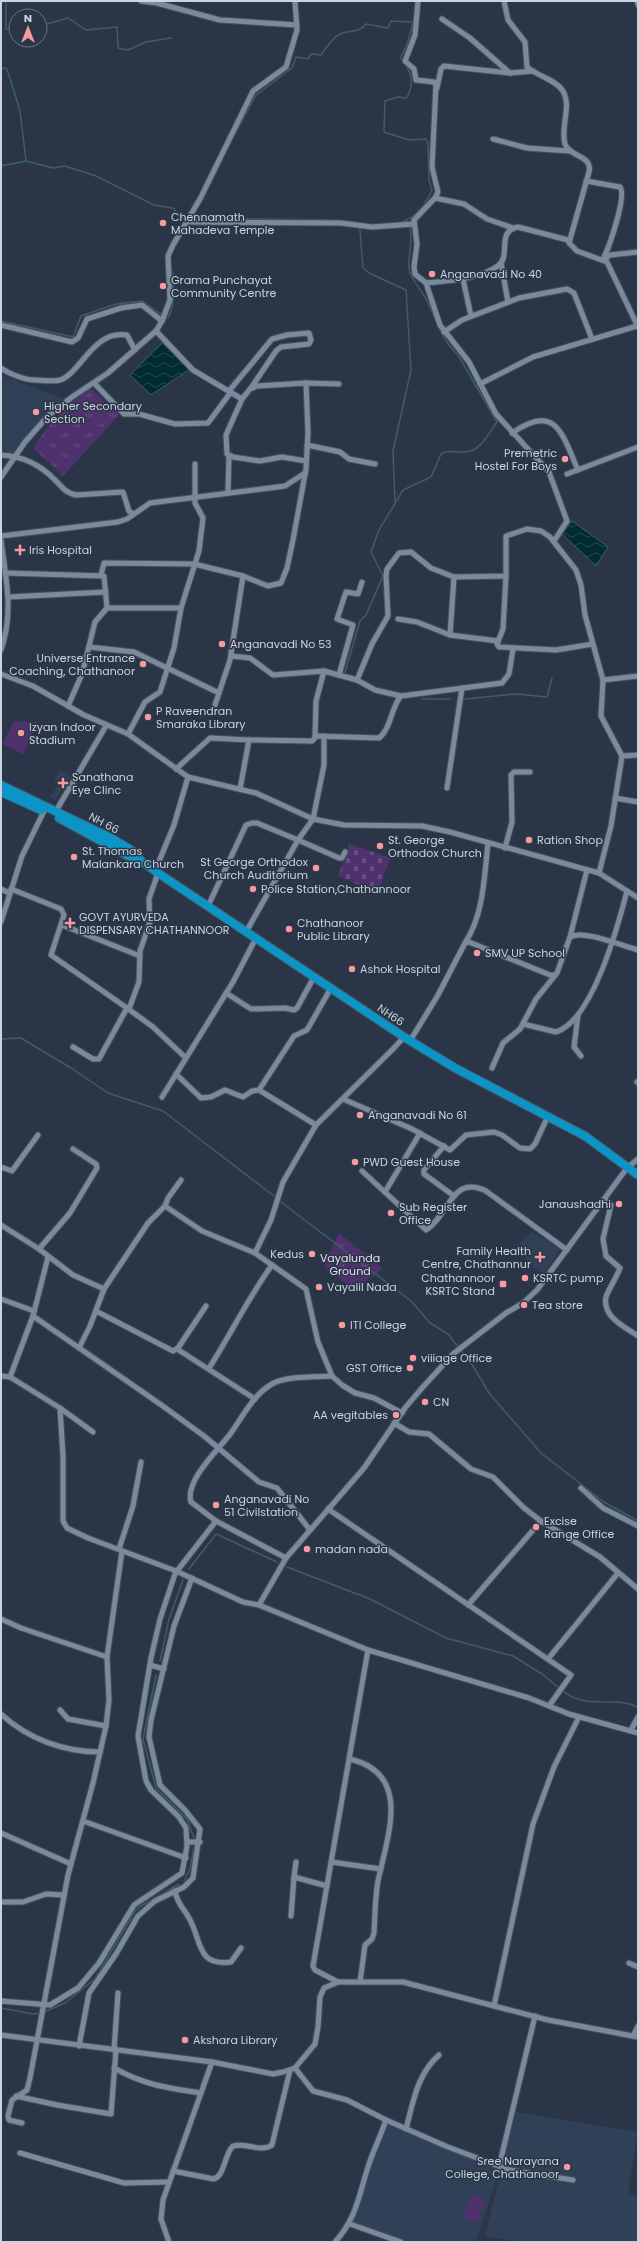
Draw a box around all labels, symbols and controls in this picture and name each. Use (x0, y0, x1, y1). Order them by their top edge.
north arrow (8, 8, 48, 48)
text: N (24, 10, 32, 26)
place label: Chennamath Mahadeva Temple (171, 209, 274, 238)
marker: Chennamath Mahadeva Temple (158, 218, 168, 228)
place label: Anganavadi No 40 (440, 266, 542, 282)
marker: Anganavadi No 40 (427, 269, 437, 279)
place label: Grama Punchayat Community Centre (171, 272, 277, 301)
marker: Grama Punchayat Community Centre (158, 281, 168, 291)
place label: Higher Secondary Section (44, 398, 143, 427)
marker: Higher Secondary Section (31, 407, 41, 417)
place label: Premetric Hostel For Boys (475, 445, 557, 474)
marker: Premetric Hostel For Boys (560, 454, 570, 464)
place label: Iris Hospital (29, 542, 92, 558)
marker: Iris Hospital (14, 544, 26, 556)
place label: Anganavadi No 53 (230, 636, 332, 652)
marker: Anganavadi No 53 (217, 639, 227, 649)
place label: Universe Entrance Coaching, Chathanoor (9, 650, 135, 679)
marker: Universe Entrance Coaching, Chathanoor (138, 659, 148, 669)
place label: P Raveendran Smaraka Library (156, 703, 246, 732)
marker: P Raveendran Smaraka Library (143, 712, 153, 722)
place label: Izyan Indoor Stadium (29, 719, 96, 748)
marker: Izyan Indoor Stadium (16, 728, 26, 738)
place label: Sanathana Eye Clinc (72, 769, 133, 798)
marker: Sanathana Eye Clinc (57, 777, 69, 789)
street label: NH 66 (86, 808, 122, 838)
place label: St. George Orthodox Church (388, 832, 482, 861)
place label: Ration Shop (537, 832, 603, 848)
marker: Ration Shop (524, 835, 534, 845)
marker: St. George Orthodox Church (375, 841, 385, 851)
place label: St. Thomas Malankara Church (82, 843, 184, 872)
marker: St. Thomas Malankara Church (69, 852, 79, 862)
place label: St George Orthodox Church Auditorium (200, 854, 309, 883)
marker: St George Orthodox Church Auditorium (311, 863, 321, 873)
place label: Police Station,Chathannoor (261, 881, 411, 897)
marker: Police Station,Chathannoor (248, 884, 258, 894)
place label: GOVT AYURVEDA DISPENSARY CHATHANNOOR (79, 909, 230, 938)
place label: Chathanoor Public Library (297, 915, 370, 944)
marker: GOVT AYURVEDA DISPENSARY CHATHANNOOR (64, 917, 76, 929)
marker: Chathanoor Public Library (284, 924, 294, 934)
place label: SMV UP School (485, 945, 565, 961)
marker: SMV UP School (472, 948, 482, 958)
place label: Ashok Hospital (360, 961, 441, 977)
marker: Ashok Hospital (347, 964, 357, 974)
street label: NH66 (374, 1000, 408, 1030)
place label: Anganavadi No 61 (368, 1107, 467, 1123)
marker: Anganavadi No 61 (355, 1110, 365, 1120)
place label: PWD Guest House (363, 1154, 460, 1170)
marker: PWD Guest House (350, 1157, 360, 1167)
place label: Janaushadhi (539, 1196, 611, 1212)
place label: Sub Register Office (399, 1199, 467, 1228)
marker: Janaushadhi (614, 1199, 624, 1209)
marker: Sub Register Office (386, 1208, 396, 1218)
place label: Family Health Centre, Chathannur (422, 1243, 531, 1272)
place label: Kedus (270, 1246, 304, 1262)
marker: Kedus (307, 1249, 317, 1259)
park label: Vayalunda Ground (320, 1250, 380, 1279)
marker: Family Health Centre, Chathannur (534, 1251, 546, 1263)
place label: Chathannoor KSRTC Stand (421, 1270, 495, 1299)
place label: KSRTC pump (533, 1270, 603, 1286)
marker: KSRTC pump (520, 1273, 530, 1283)
place label: Vayalil Nada (327, 1279, 397, 1295)
marker: Chathannoor KSRTC Stand (498, 1279, 508, 1289)
marker: Vayalil Nada (314, 1282, 324, 1292)
place label: Tea store (532, 1297, 583, 1313)
marker: Tea store (519, 1300, 529, 1310)
place label: ITI College (350, 1317, 406, 1333)
marker: ITI College (337, 1320, 347, 1330)
place label: viiiage Office (421, 1350, 492, 1366)
marker: viiiage Office (408, 1353, 418, 1363)
place label: GST Office (346, 1360, 402, 1376)
marker: GST Office (405, 1363, 415, 1373)
place label: CN (433, 1394, 449, 1410)
marker: CN (420, 1397, 430, 1407)
place label: AA vegitables (313, 1407, 388, 1423)
marker: AA vegitables (391, 1410, 401, 1420)
place label: Anganavadi No 51 Civilstation (224, 1491, 309, 1520)
marker: Anganavadi No 51 Civilstation (211, 1500, 221, 1510)
place label: Excise Range Office (544, 1513, 615, 1542)
marker: Excise Range Office (531, 1522, 541, 1532)
place label: madan nada (315, 1541, 388, 1557)
marker: madan nada (302, 1544, 312, 1554)
place label: Akshara Library (193, 2032, 278, 2048)
marker: Akshara Library (180, 2035, 190, 2045)
place label: Sree Narayana College, Chathanoor (445, 2153, 559, 2182)
marker: Sree Narayana College, Chathanoor (562, 2162, 572, 2172)

